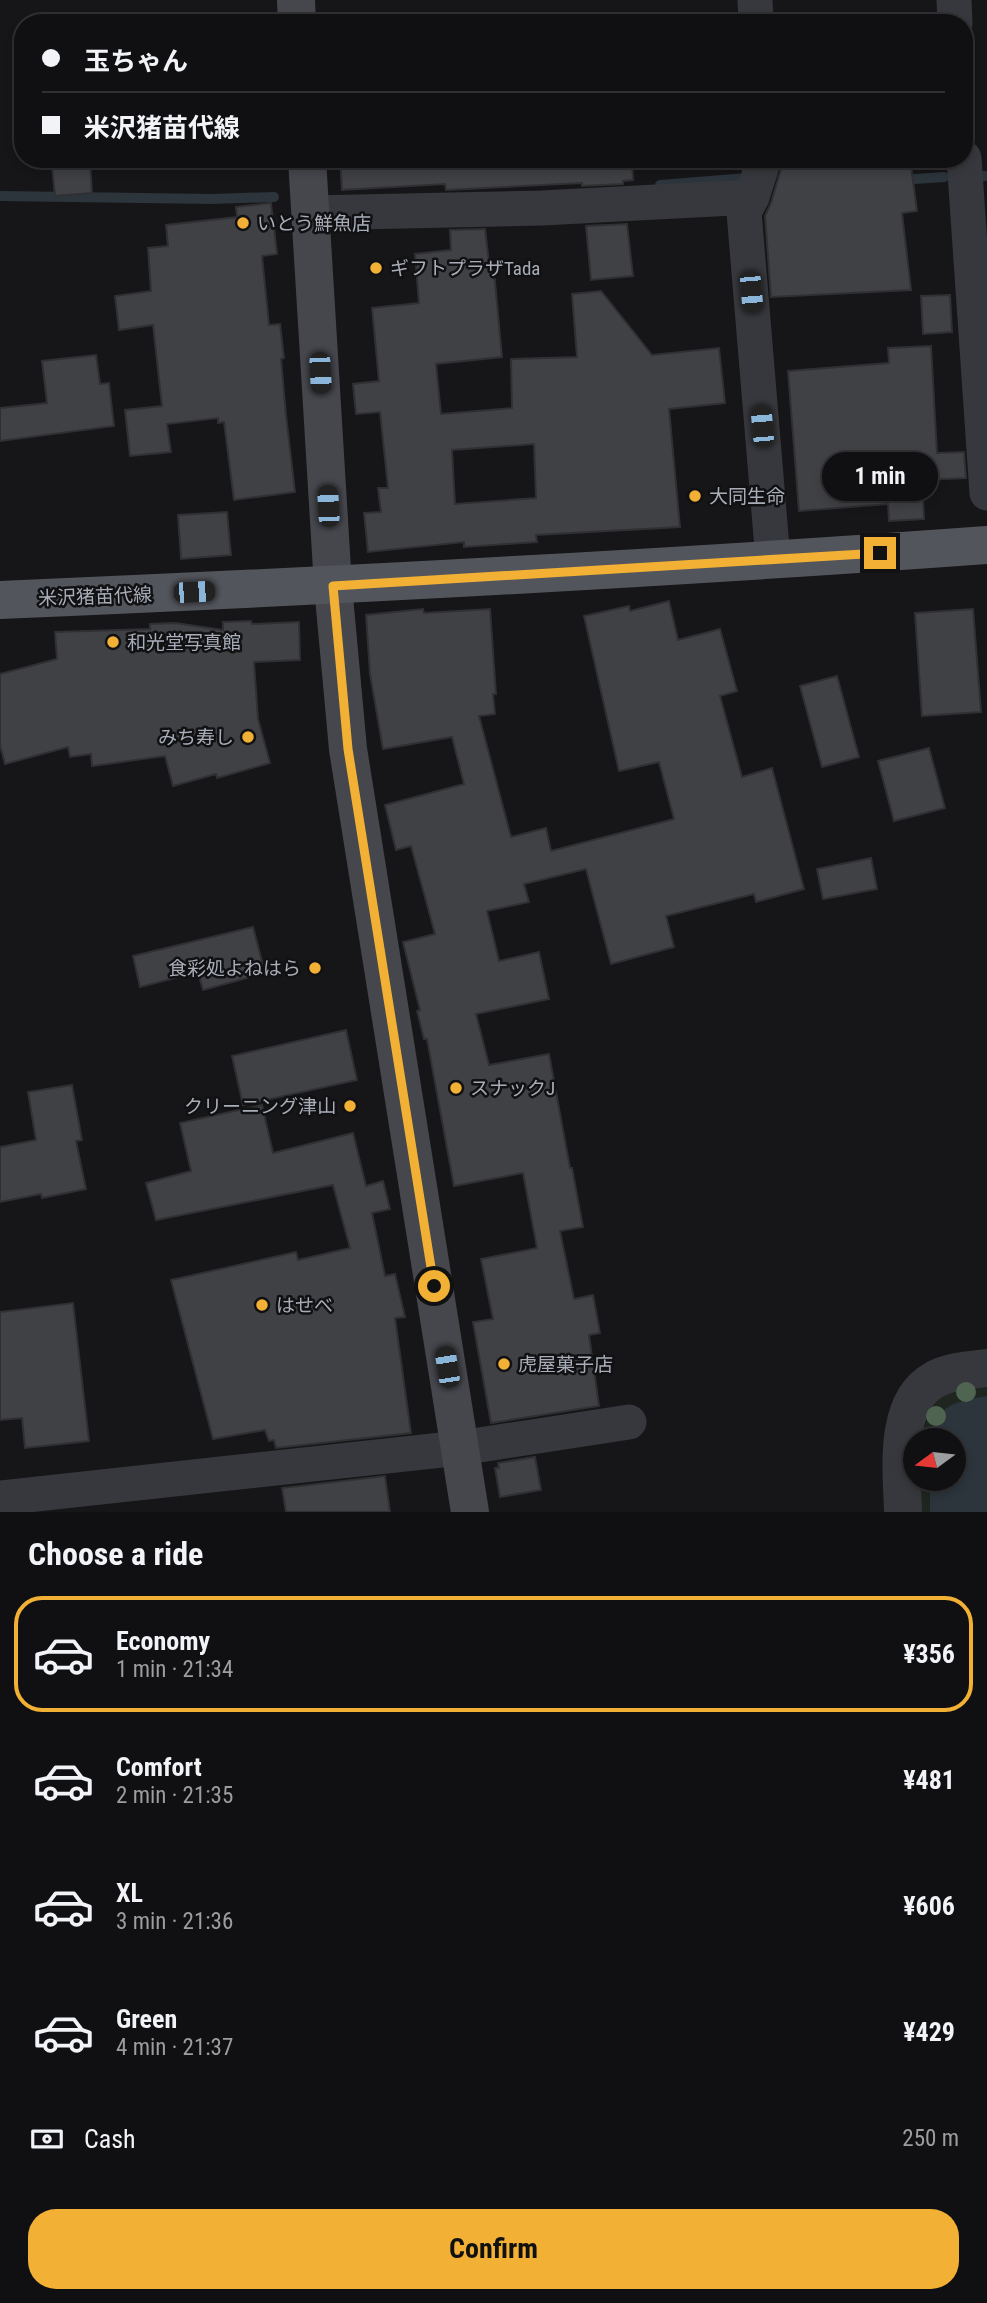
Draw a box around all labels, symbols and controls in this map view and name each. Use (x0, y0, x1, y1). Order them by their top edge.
text: 玉ちゃん (84, 46, 188, 76)
text: 米沢猪苗代線 (84, 113, 240, 143)
place label: いとう鮮魚店 (257, 212, 371, 235)
marker: いとう鮮魚店 (235, 215, 251, 231)
place label: ギフトプラザTada (390, 257, 540, 280)
marker: ギフトプラザTada (368, 260, 384, 276)
car (739, 270, 764, 314)
car (309, 351, 332, 395)
car (750, 404, 775, 448)
callout: 1 min (822, 452, 938, 500)
text: 1 min (854, 463, 906, 490)
car (317, 484, 340, 528)
place label: 大同生命 (709, 485, 785, 508)
marker: 大同生命 (687, 488, 703, 504)
route end (864, 537, 896, 569)
car (173, 580, 216, 604)
street label: 米沢猪苗代線 (38, 583, 152, 610)
place label: 和光堂写真館 (127, 631, 241, 654)
marker: 和光堂写真館 (105, 634, 121, 650)
place label: みち寿し (158, 726, 234, 749)
marker: みち寿し (240, 729, 256, 745)
place label: 食彩処よねはら (168, 957, 301, 980)
marker: 食彩処よねはら (307, 960, 323, 976)
place label: スナックJ (470, 1077, 555, 1100)
marker: スナックJ (448, 1080, 464, 1096)
place label: クリーニング津山 (184, 1095, 336, 1118)
marker: クリーニング津山 (342, 1098, 358, 1114)
route start (418, 1270, 450, 1302)
place label: はせべ (276, 1294, 333, 1317)
marker: はせべ (254, 1297, 270, 1313)
car (434, 1345, 461, 1389)
place label: 虎屋菓子店 (518, 1353, 613, 1376)
marker: 虎屋菓子店 (496, 1356, 512, 1372)
north arrow (903, 1428, 966, 1491)
map controls (903, 1428, 966, 1491)
text: Choose a ride (28, 1535, 203, 1573)
icon: car (32, 1623, 95, 1686)
text: Economy (116, 1626, 210, 1656)
text: ¥356 (903, 1639, 955, 1669)
text: 1 min · 21:34 (116, 1656, 233, 1683)
icon: car (32, 1749, 95, 1812)
text: Comfort (116, 1752, 202, 1782)
text: ¥481 (903, 1765, 955, 1795)
text: 2 min · 21:35 (116, 1782, 233, 1809)
icon: car (32, 1875, 95, 1938)
text: XL (116, 1878, 143, 1908)
text: ¥606 (903, 1891, 955, 1921)
text: 3 min · 21:36 (116, 1908, 233, 1935)
icon: car (32, 2001, 95, 2064)
text: Green (116, 2004, 177, 2034)
text: ¥429 (903, 2017, 955, 2047)
text: 4 min · 21:37 (116, 2034, 233, 2061)
icon: cash (28, 2120, 66, 2158)
text: Cash (84, 2124, 136, 2154)
text: 250 m (902, 2125, 959, 2152)
button: Confirm (28, 2209, 959, 2289)

